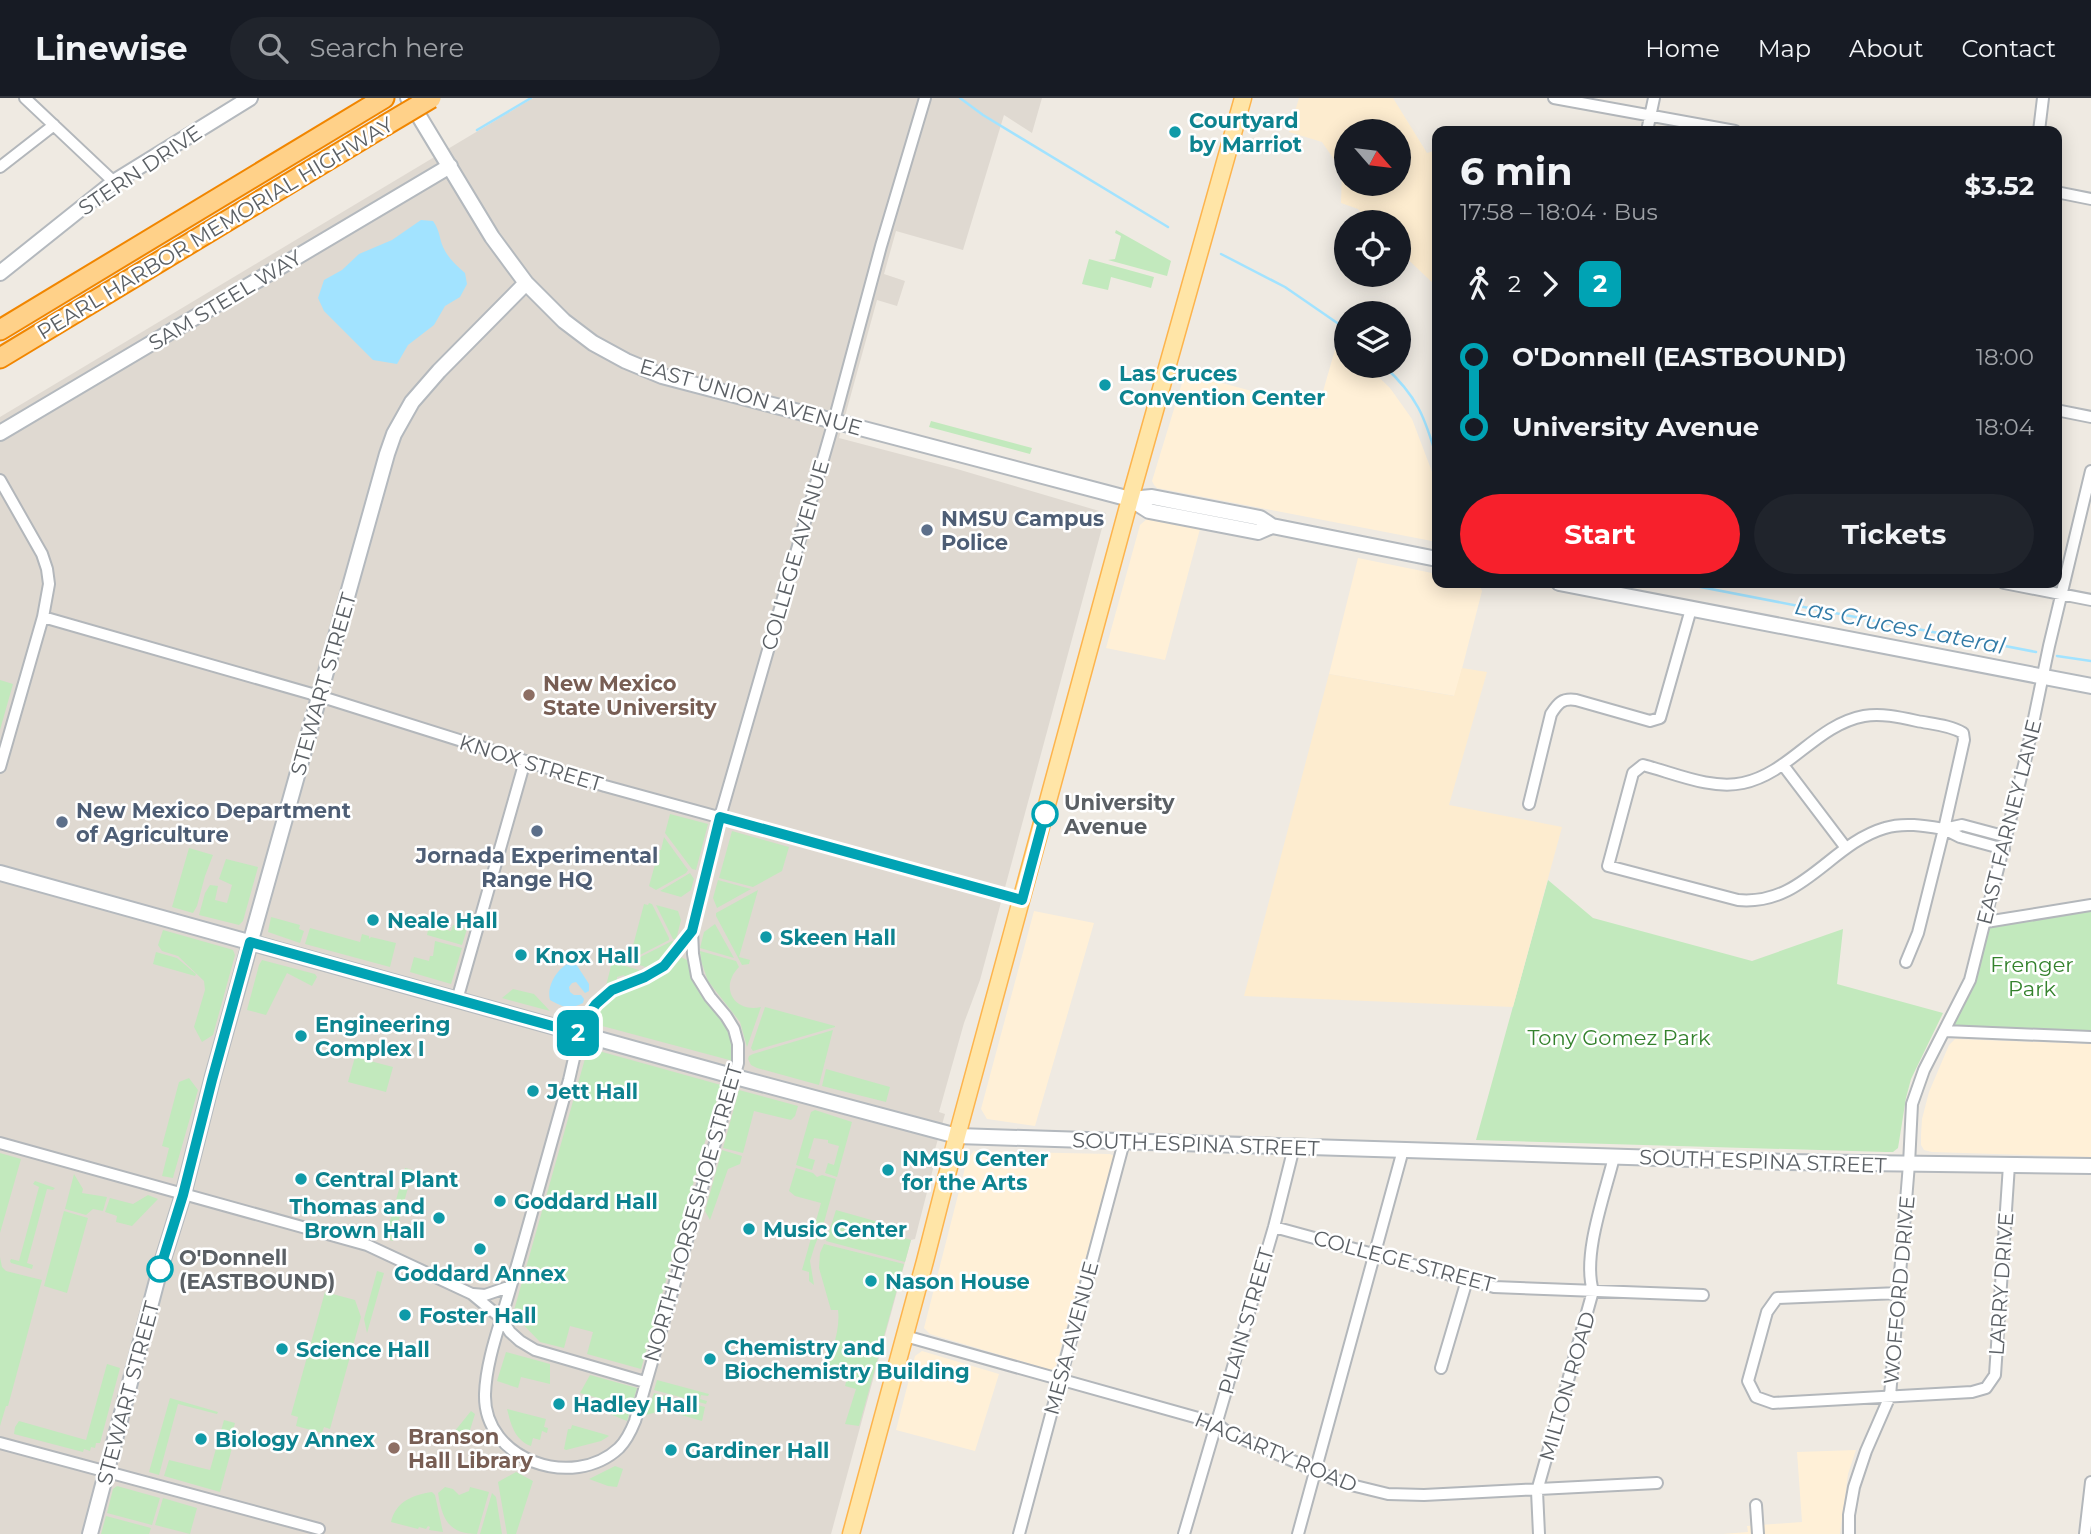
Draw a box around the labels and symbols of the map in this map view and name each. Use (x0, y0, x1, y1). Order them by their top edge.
place label: Courtyard by Marriot (1189, 108, 1302, 157)
street label: PEARL HARBOR MEMORIAL HIGHWAY (32, 111, 398, 345)
north arrow (1334, 119, 1410, 196)
street label: STERN DRIVE (74, 120, 206, 220)
marker: Courtyard by Marriot (1167, 124, 1183, 140)
street label: SAM STEEL WAY (144, 244, 307, 356)
street label: EAST UNION AVENUE (637, 353, 865, 441)
place label: Las Cruces Convention Center (1119, 361, 1325, 410)
marker: Las Cruces Convention Center (1097, 377, 1113, 393)
street label: COLLEGE AVENUE (756, 457, 834, 653)
place label: NMSU Campus Police (941, 506, 1104, 555)
marker: NMSU Campus Police (919, 522, 935, 538)
street label: STEWART STREET (285, 590, 361, 778)
water label: Las Cruces Lateral (1792, 592, 2008, 660)
place label: New Mexico State University (543, 671, 717, 720)
marker: New Mexico State University (521, 687, 537, 703)
street label: EAST FARNEY LANE (1971, 717, 2047, 927)
street label: KNOX STREET (456, 729, 606, 797)
place label: University Avenue (1063, 790, 1175, 839)
place label: New Mexico Department of Agriculture (76, 798, 351, 847)
marker: University Avenue (1032, 801, 1058, 827)
marker: New Mexico Department of Agriculture (54, 814, 70, 830)
marker: Jornada Experimental Range HQ (529, 823, 545, 839)
place label: Jornada Experimental Range HQ (415, 843, 658, 892)
place label: Neale Hall (387, 908, 498, 933)
marker: Neale Hall (365, 912, 381, 928)
place label: Skeen Hall (780, 925, 896, 950)
marker: Skeen Hall (758, 929, 774, 945)
place label: Knox Hall (535, 943, 639, 968)
marker: Knox Hall (513, 947, 529, 963)
park label: Frenger Park (1990, 952, 2074, 1001)
line badge: 2 (555, 1010, 601, 1056)
place label: Engineering Complex I (315, 1012, 450, 1061)
park label: Tony Gomez Park (1527, 1025, 1711, 1050)
marker: Engineering Complex I (293, 1028, 309, 1044)
street label: NORTH HORSESHOE STREET (638, 1061, 748, 1365)
place label: Jett Hall (546, 1079, 638, 1104)
marker: Jett Hall (525, 1083, 541, 1099)
street label: SOUTH ESPINA STREET (1072, 1127, 1320, 1161)
street label: SOUTH ESPINA STREET (1639, 1144, 1887, 1178)
place label: NMSU Center for the Arts (902, 1146, 1049, 1195)
marker: NMSU Center for the Arts (880, 1162, 896, 1178)
place label: Central Plant (315, 1167, 458, 1192)
marker: Central Plant (293, 1171, 309, 1187)
place label: Goddard Hall (514, 1189, 658, 1214)
marker: Goddard Hall (492, 1193, 508, 1209)
place label: Thomas and Brown Hall (290, 1194, 425, 1243)
street label: WOFFORD DRIVE (1878, 1195, 1920, 1385)
marker: Thomas and Brown Hall (431, 1210, 447, 1226)
street label: LARRY DRIVE (1984, 1212, 2018, 1356)
place label: Music Center (763, 1217, 907, 1242)
marker: Music Center (741, 1221, 757, 1237)
street label: COLLEGE STREET (1311, 1225, 1497, 1297)
marker: Goddard Annex (472, 1241, 488, 1257)
place label: O'Donnell (EASTBOUND) (179, 1245, 335, 1294)
street label: PLAIN STREET (1213, 1245, 1279, 1397)
marker: O'Donnell (EASTBOUND) (147, 1256, 173, 1282)
street label: MESA AVENUE (1038, 1258, 1104, 1418)
place label: Goddard Annex (394, 1261, 566, 1286)
place label: Nason House (885, 1269, 1030, 1294)
marker: Nason House (863, 1273, 879, 1289)
street label: STEWART STREET (91, 1299, 165, 1487)
place label: Foster Hall (419, 1303, 537, 1328)
marker: Foster Hall (397, 1307, 413, 1323)
street label: MILTON ROAD (1534, 1308, 1600, 1464)
place label: Chemistry and Biochemistry Building (724, 1335, 970, 1384)
place label: Science Hall (296, 1337, 430, 1362)
marker: Science Hall (274, 1341, 290, 1357)
marker: Chemistry and Biochemistry Building (702, 1351, 718, 1367)
place label: Hadley Hall (573, 1392, 698, 1417)
marker: Hadley Hall (551, 1396, 567, 1412)
street label: HAGARTY ROAD (1191, 1407, 1361, 1497)
place label: Branson Hall Library (408, 1424, 533, 1473)
place label: Biology Annex (215, 1427, 376, 1452)
marker: Biology Annex (193, 1431, 209, 1447)
place label: Gardiner Hall (685, 1438, 829, 1463)
marker: Branson Hall Library (386, 1440, 402, 1456)
marker: Gardiner Hall (663, 1442, 679, 1458)

